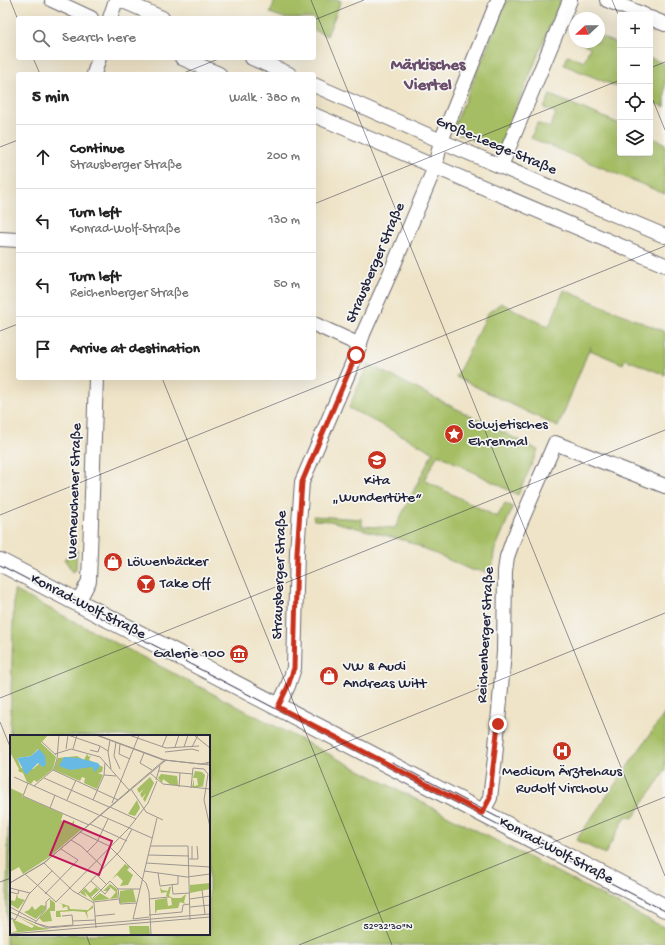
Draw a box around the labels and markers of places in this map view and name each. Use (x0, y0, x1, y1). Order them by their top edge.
place label: Sowjetisches Ehrenmal (468, 416, 548, 451)
place icon: Sowjetisches Ehrenmal (443, 423, 465, 445)
school or university icon: Kita „Wundertüte“ (366, 449, 388, 471)
place label: Kita „Wundertüte“ (332, 472, 422, 507)
shop icon: Löwenbäcker (102, 551, 124, 573)
place label: Löwenbäcker (127, 553, 210, 571)
bar icon: Take Off (135, 573, 157, 595)
place label: Take Off (159, 575, 212, 593)
museum icon: Galerie 100 (228, 643, 250, 665)
place label: Galerie 100 (153, 645, 225, 663)
place label: VW & Audi Andreas Witt (342, 658, 428, 693)
shop icon: VW & Audi Andreas Witt (318, 665, 340, 687)
hospital icon: Medicum Ärztehaus Rudolf Virchow (551, 740, 573, 762)
place label: Medicum Ärztehaus Rudolf Virchow (502, 763, 623, 798)

